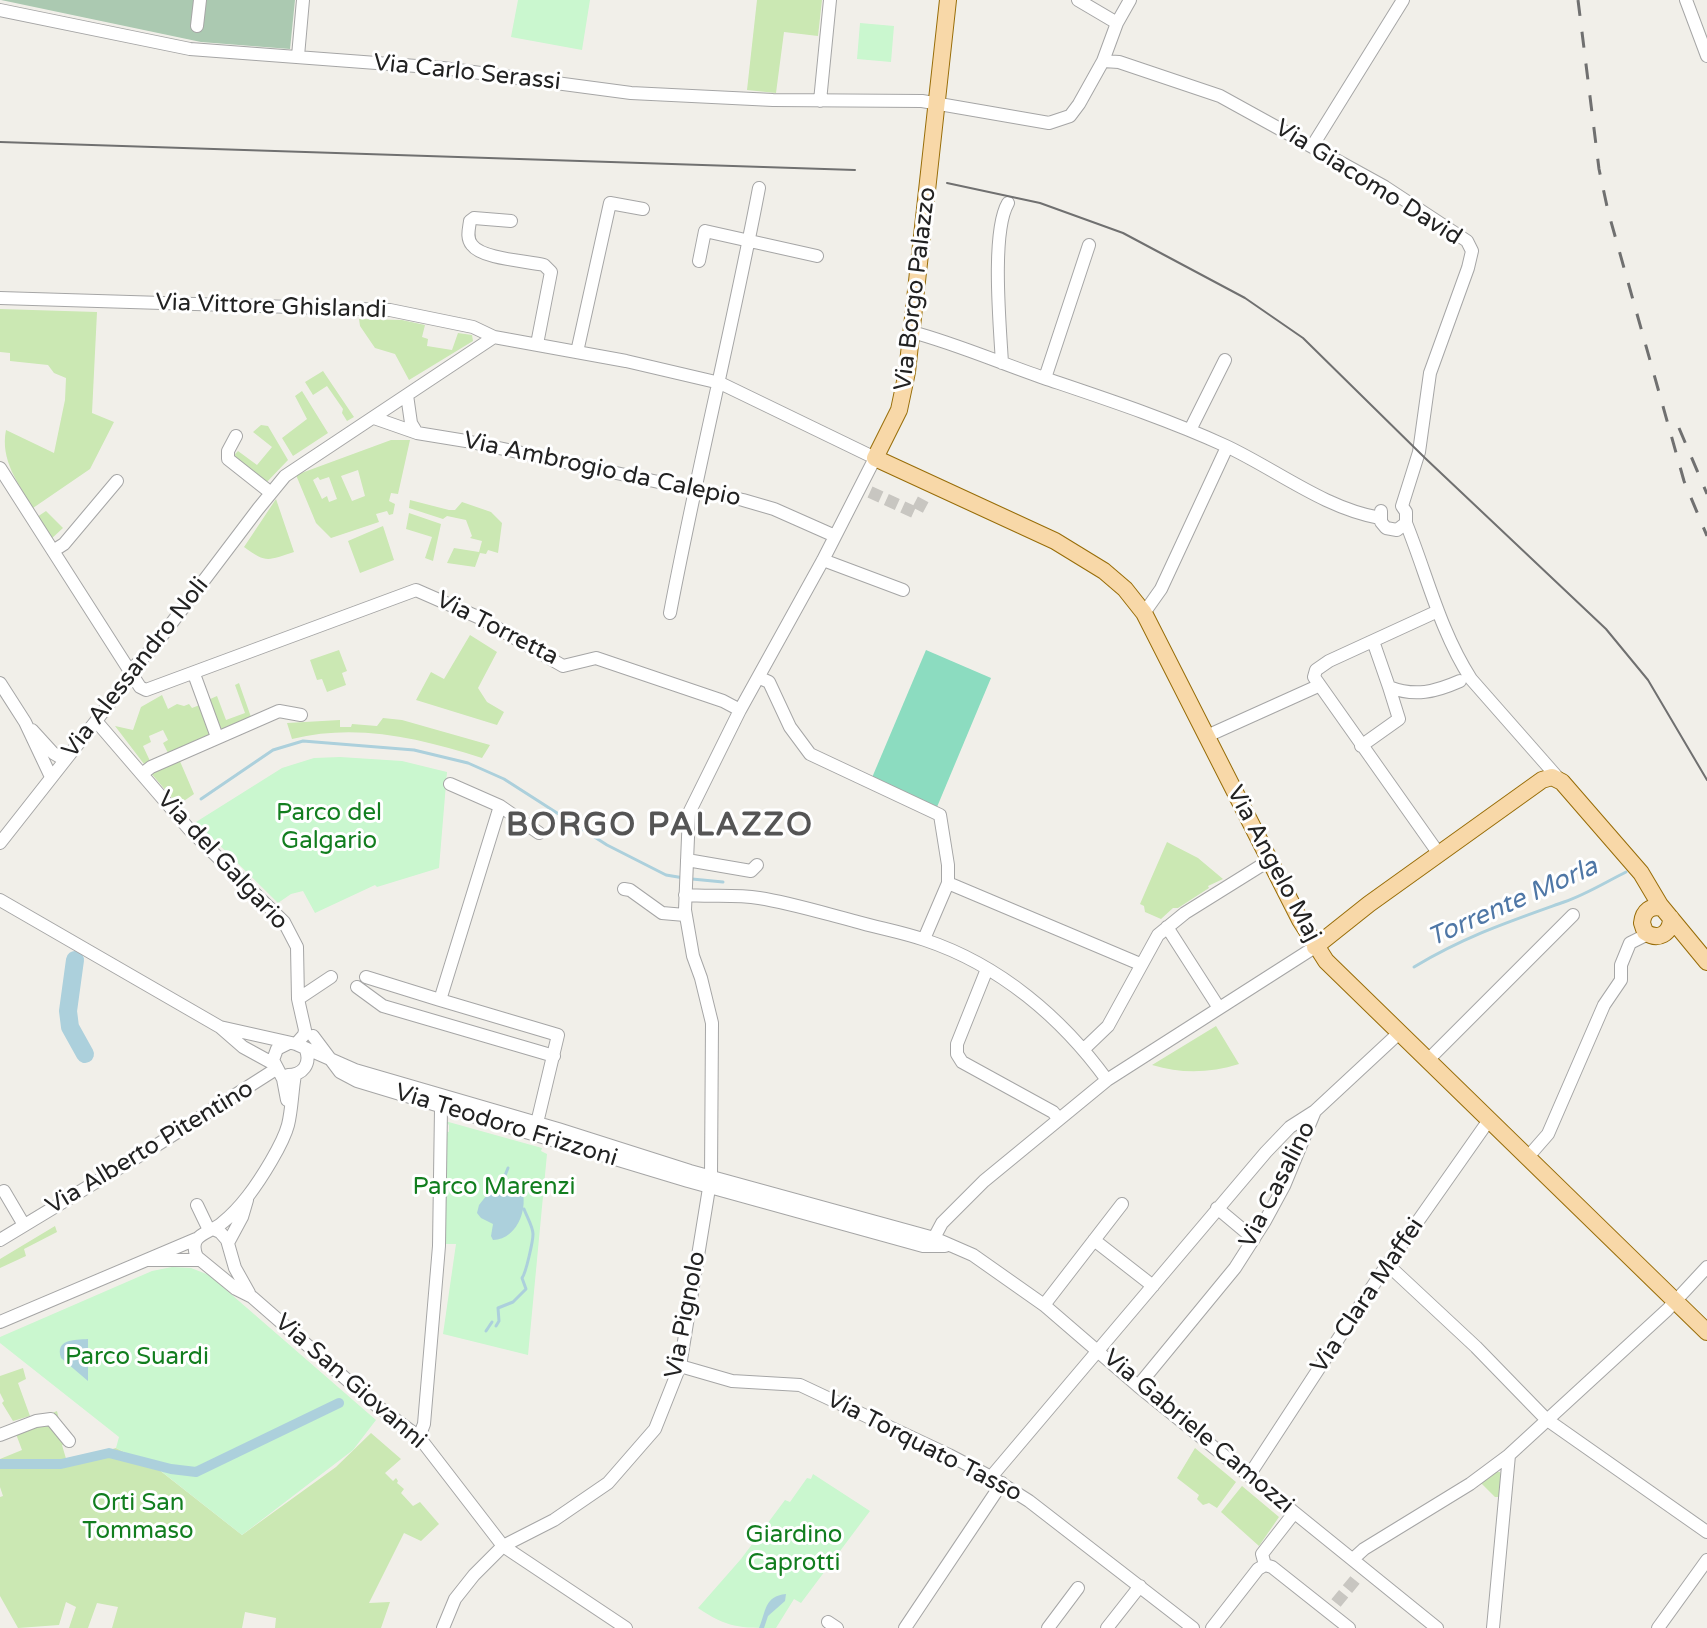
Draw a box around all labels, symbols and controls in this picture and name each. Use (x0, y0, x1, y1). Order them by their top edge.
street label: Via Carlo Serassi (372, 49, 562, 97)
street label: Via Giacomo David (1269, 114, 1467, 252)
street label: Via Borgo Palazzo (889, 186, 943, 392)
street label: Via Vittore Ghislandi (155, 289, 387, 325)
street label: Via Ambrogio da Calepio (461, 427, 743, 513)
street label: Via Alessandro Noli (57, 572, 215, 764)
street label: Via Torretta (431, 586, 563, 672)
street label: Via Angelo Maj (1220, 781, 1326, 947)
street label: Via del Galgario (150, 786, 294, 936)
park label: Parco del Galgario (276, 800, 382, 856)
district label: BORGO PALAZZO (506, 808, 814, 846)
water label: Torrente Morla (1423, 852, 1603, 954)
street label: Via Alberto Pitentino (41, 1075, 259, 1221)
street label: Via Teodoro Frizzoni (391, 1078, 621, 1174)
street label: Via Casalino (1234, 1117, 1322, 1253)
park label: Parco Marenzi (413, 1174, 575, 1202)
street label: Via Clara Maffei (1305, 1213, 1431, 1379)
street label: Via Pignolo (660, 1249, 712, 1381)
street label: Via San Giovanni (268, 1308, 432, 1456)
park label: Parco Suardi (65, 1344, 209, 1372)
street label: Via Gabriele Camozzi (1097, 1344, 1299, 1520)
street label: Via Torquato Tasso (822, 1385, 1026, 1509)
park label: Orti San Tommaso (82, 1490, 194, 1546)
park label: Giardino Caprotti (746, 1522, 842, 1578)

